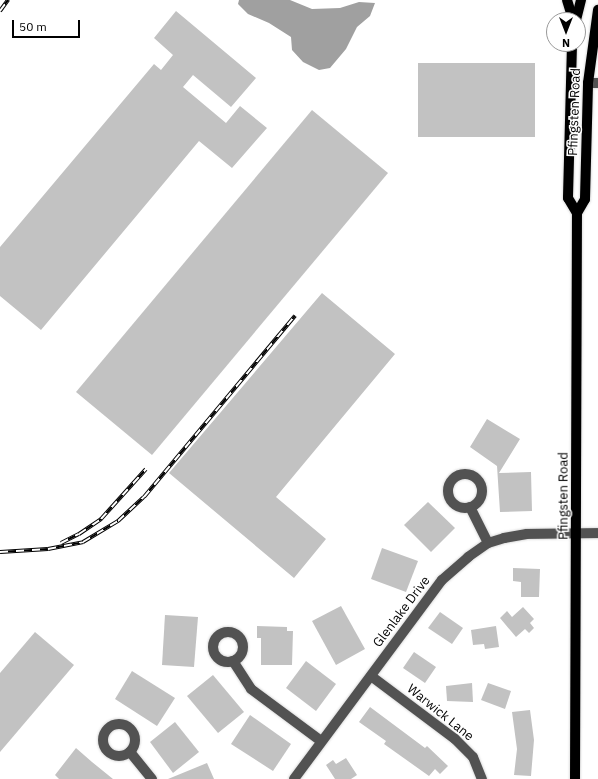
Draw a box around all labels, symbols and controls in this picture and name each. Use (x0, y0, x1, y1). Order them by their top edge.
scale bar (14, 12, 82, 38)
north arrow (546, 12, 586, 52)
text: 50 m (19, 19, 47, 34)
text: N (562, 36, 570, 50)
street label: Pfingsten Road (566, 68, 584, 156)
street label: Pfingsten Road (556, 452, 572, 540)
street label: Glenlake Drive (370, 574, 434, 650)
street label: Warwick Lane (404, 681, 476, 745)

